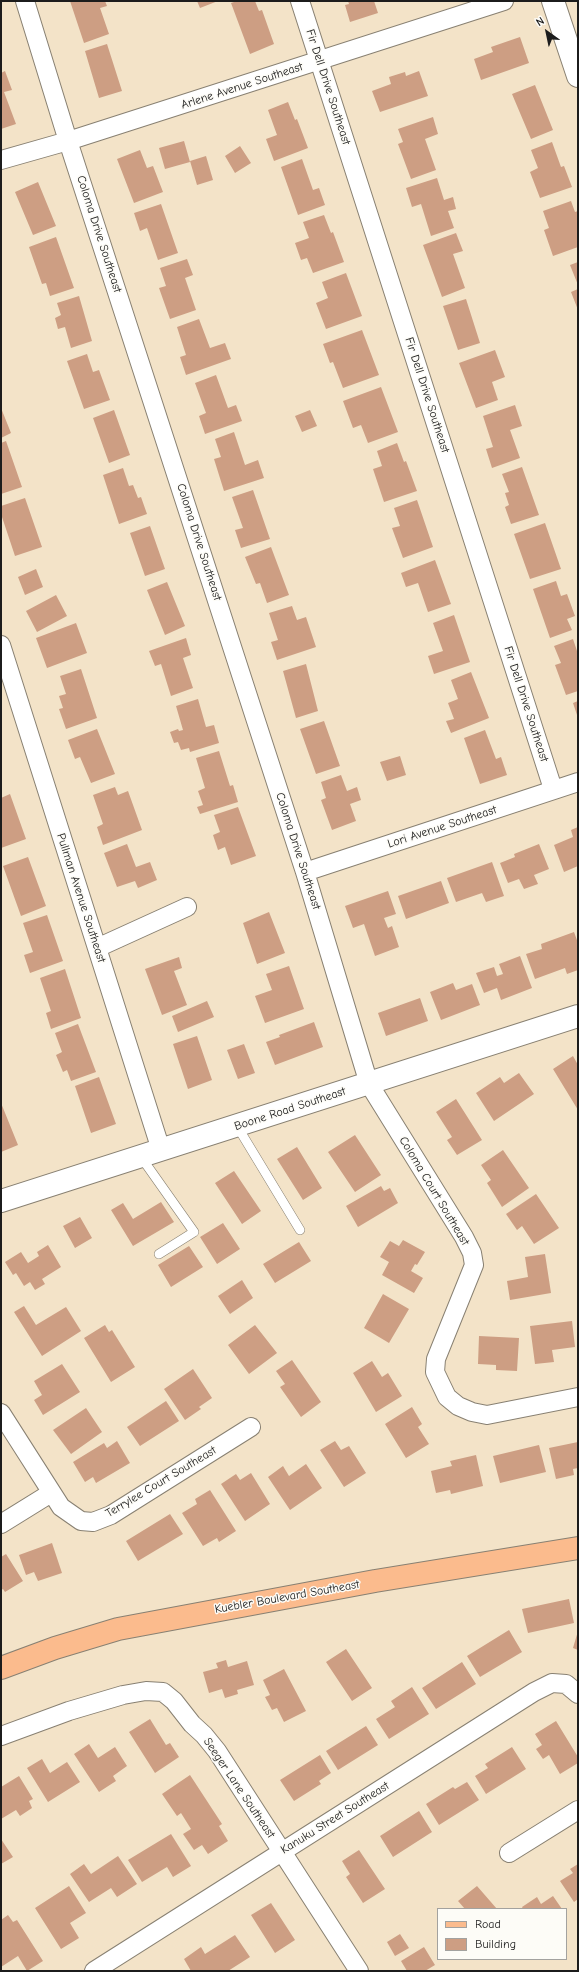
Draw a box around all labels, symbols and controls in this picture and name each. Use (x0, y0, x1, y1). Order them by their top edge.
north arrow (527, 12, 567, 52)
text: N (534, 14, 547, 29)
street label: Fir Dell Drive Southeast (303, 27, 353, 147)
street label: Arlene Avenue Southeast (179, 60, 305, 112)
street label: Coloma Drive Southeast (73, 174, 125, 294)
street label: Fir Dell Drive Southeast (402, 335, 452, 455)
street label: Coloma Drive Southeast (173, 482, 225, 602)
street label: Fir Dell Drive Southeast (501, 644, 551, 764)
street label: Coloma Drive Southeast (272, 791, 324, 911)
street label: Lori Avenue Southeast (386, 803, 498, 851)
street label: Pullman Avenue Southeast (53, 832, 109, 964)
street label: Boone Road Southeast (232, 1084, 348, 1134)
street label: Coloma Court Southeast (396, 1134, 472, 1248)
street label: Terrylee Court Southeast (103, 1443, 219, 1521)
street label: Kuebler Boulevard Southeast (214, 1577, 360, 1617)
street label: Seeger Lane Southeast (200, 1735, 278, 1841)
street label: Kanuku Street Southeast (278, 1779, 392, 1857)
legend (437, 1908, 567, 1960)
text: Road (475, 1917, 501, 1931)
text: Building (475, 1937, 516, 1951)

